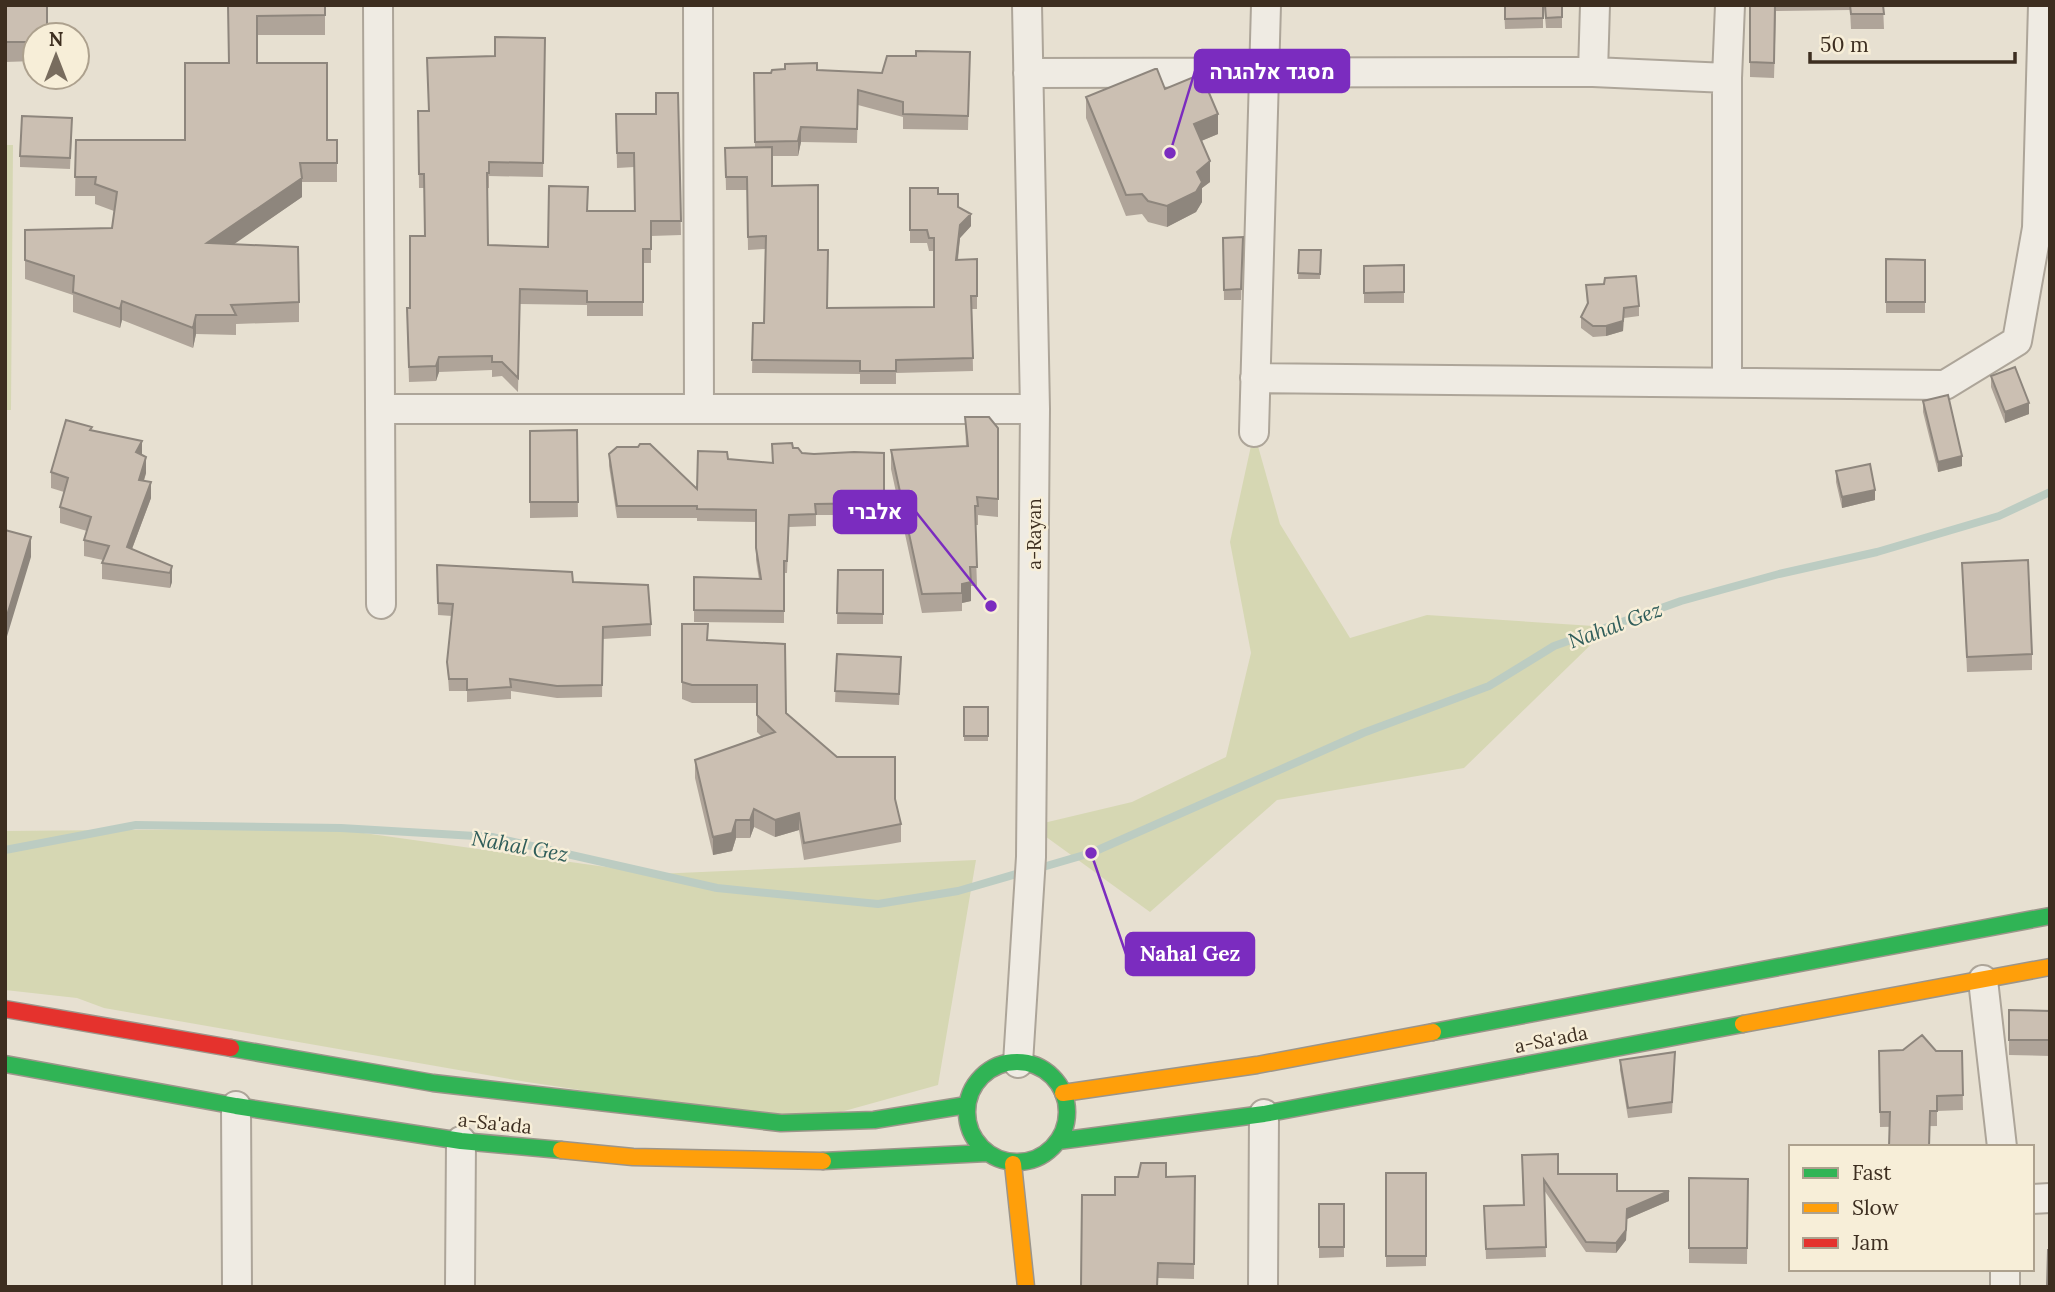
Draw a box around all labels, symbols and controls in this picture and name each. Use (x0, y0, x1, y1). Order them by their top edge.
north arrow (21, 21, 91, 91)
scale bar (1810, 21, 2015, 65)
text: N (49, 27, 64, 51)
text: 50 m (1820, 31, 1869, 58)
callout: מסגד אלהגרה (1195, 50, 1349, 92)
text: מסגד אלהגרה (1209, 58, 1335, 85)
callout: אלברי (834, 491, 916, 533)
text: אלברי (848, 498, 902, 525)
street label: a-Rayan (1022, 498, 1046, 570)
water label: Nahal Gez (1564, 596, 1666, 654)
water label: Nahal Gez (469, 824, 571, 868)
callout: Nahal Gez (1126, 933, 1254, 975)
text: Nahal Gez (1140, 940, 1241, 967)
street label: a-Sa'ada (1512, 1020, 1590, 1058)
street label: a-Sa'ada (457, 1107, 533, 1139)
legend (1789, 1145, 2034, 1271)
text: Fast (1852, 1159, 1892, 1186)
text: Slow (1852, 1194, 1899, 1221)
text: Jam (1851, 1229, 1889, 1256)

